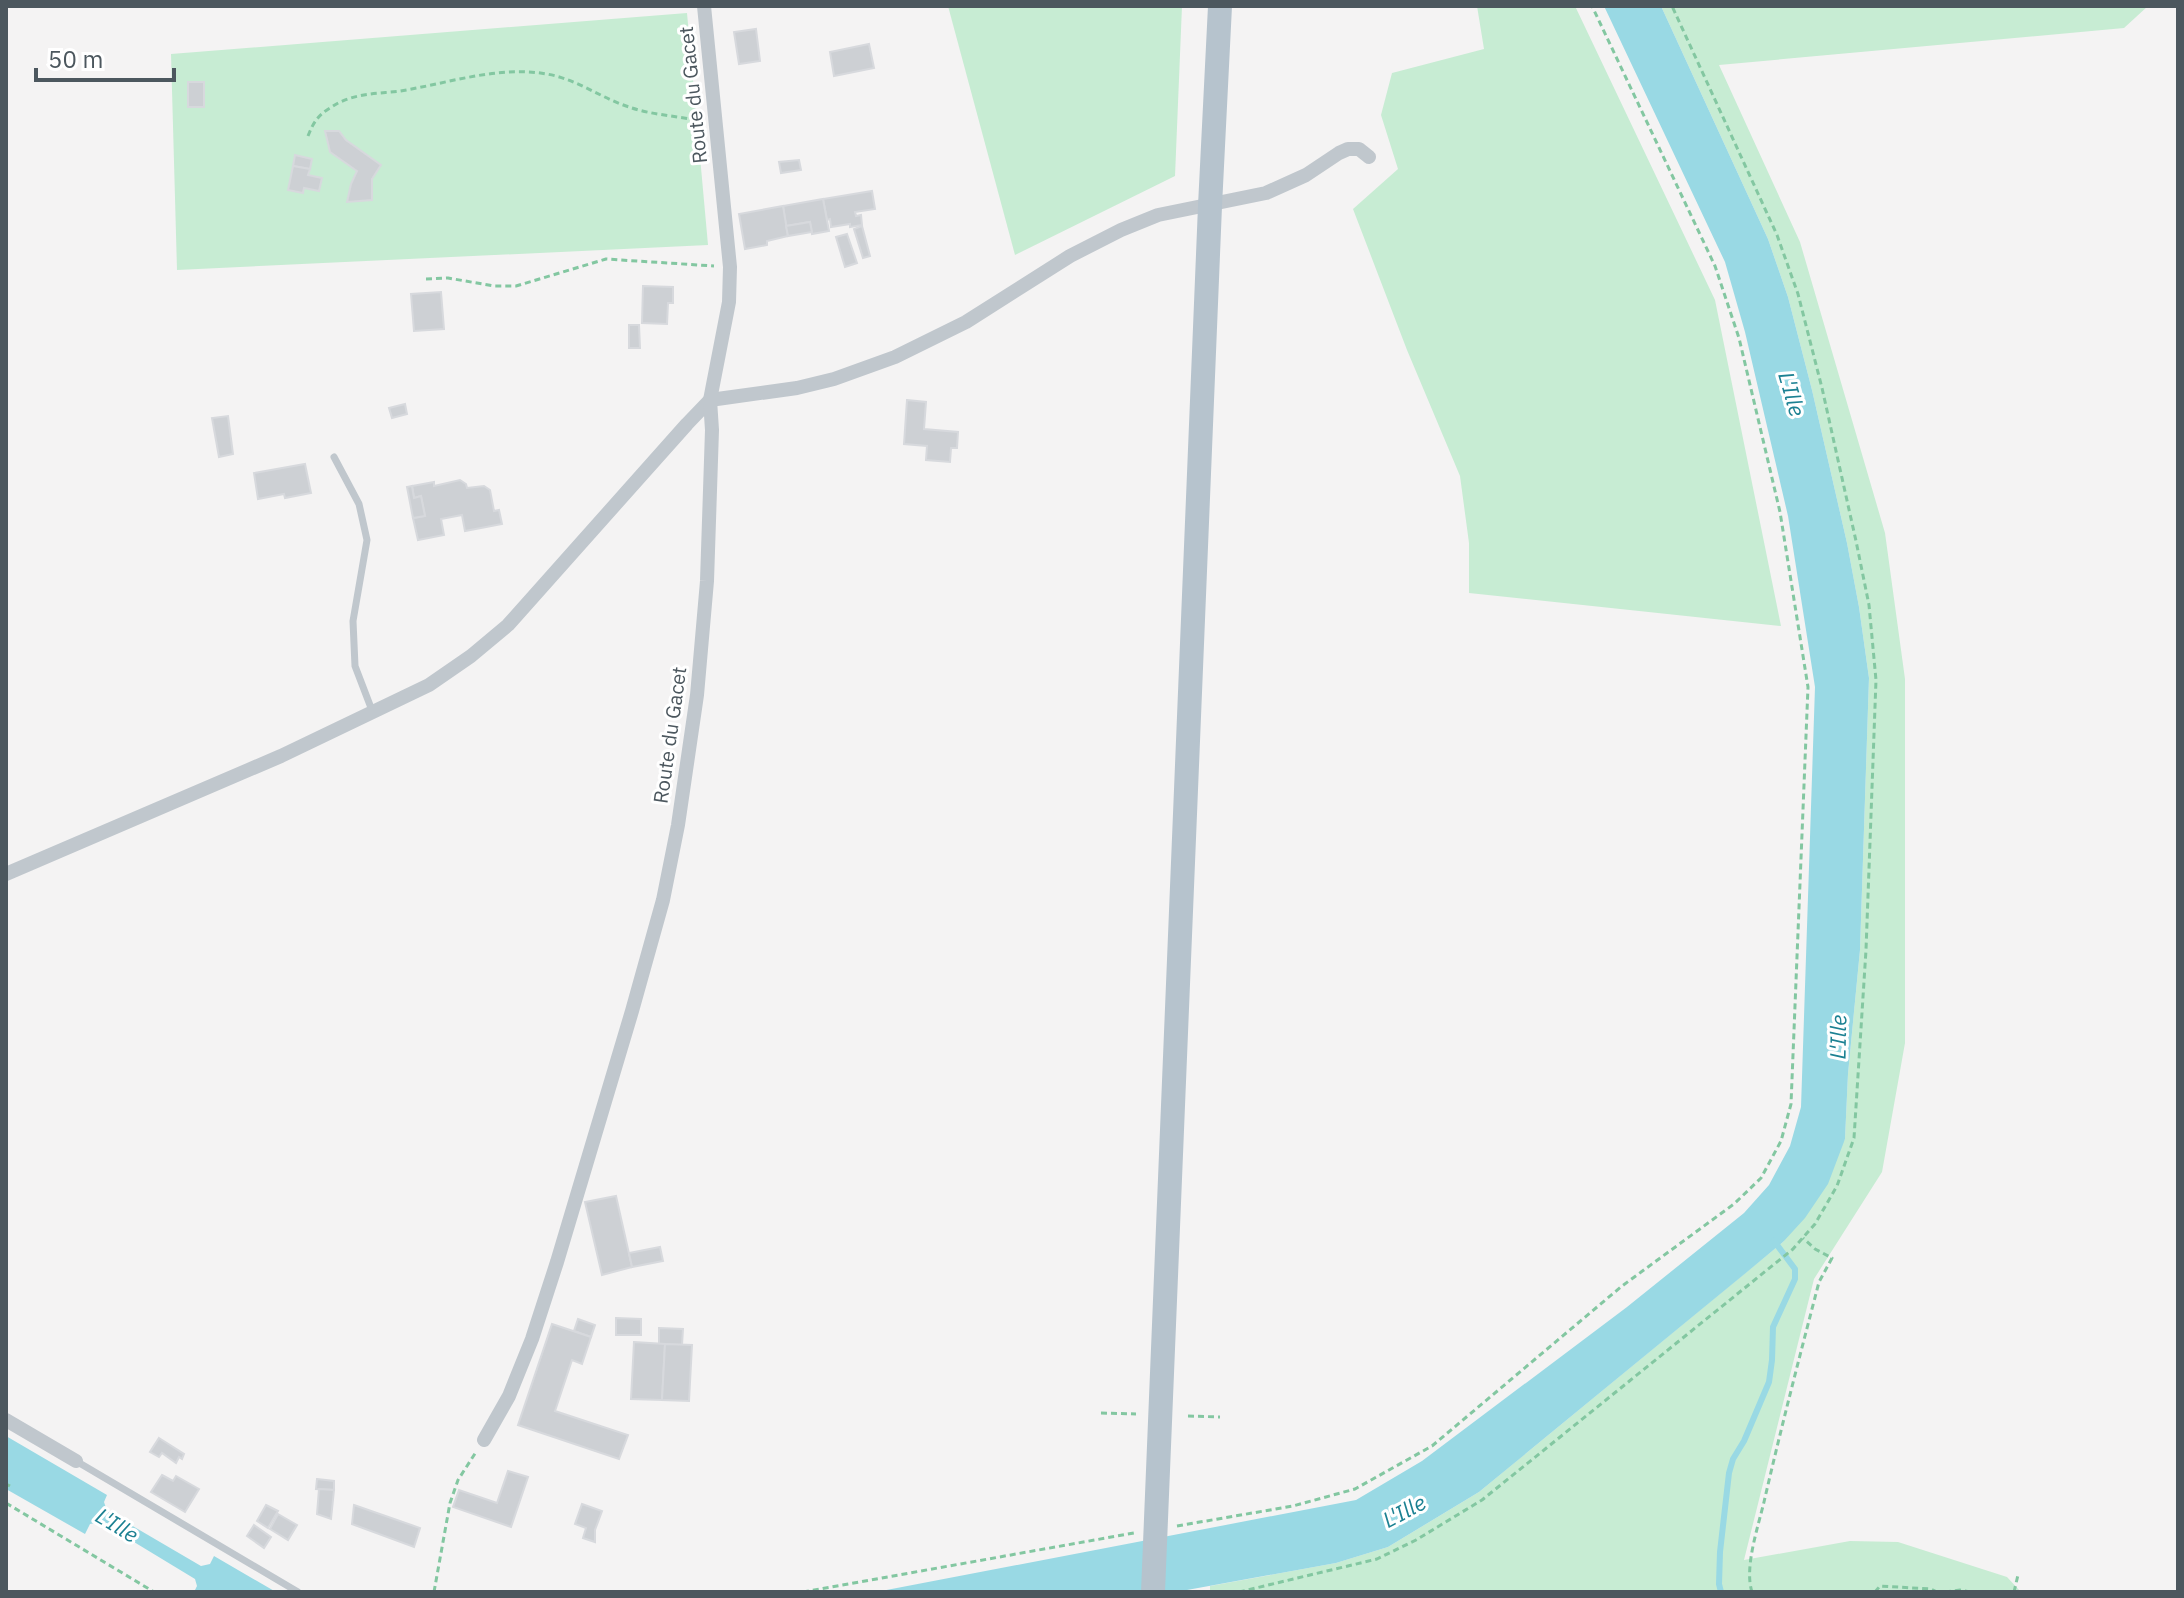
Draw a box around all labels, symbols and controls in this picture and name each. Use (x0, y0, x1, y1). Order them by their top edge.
street label: Route du Gacet (672, 25, 713, 165)
scale bar (36, 32, 174, 82)
text: 50 m (48, 43, 103, 75)
water label: L'Ille (1772, 368, 1813, 419)
street label: Route du Gacet (647, 665, 692, 805)
water label: L'Ille (1823, 1014, 1852, 1060)
water label: L'Ille (1377, 1487, 1430, 1534)
water label: L'Ille (91, 1501, 144, 1549)

